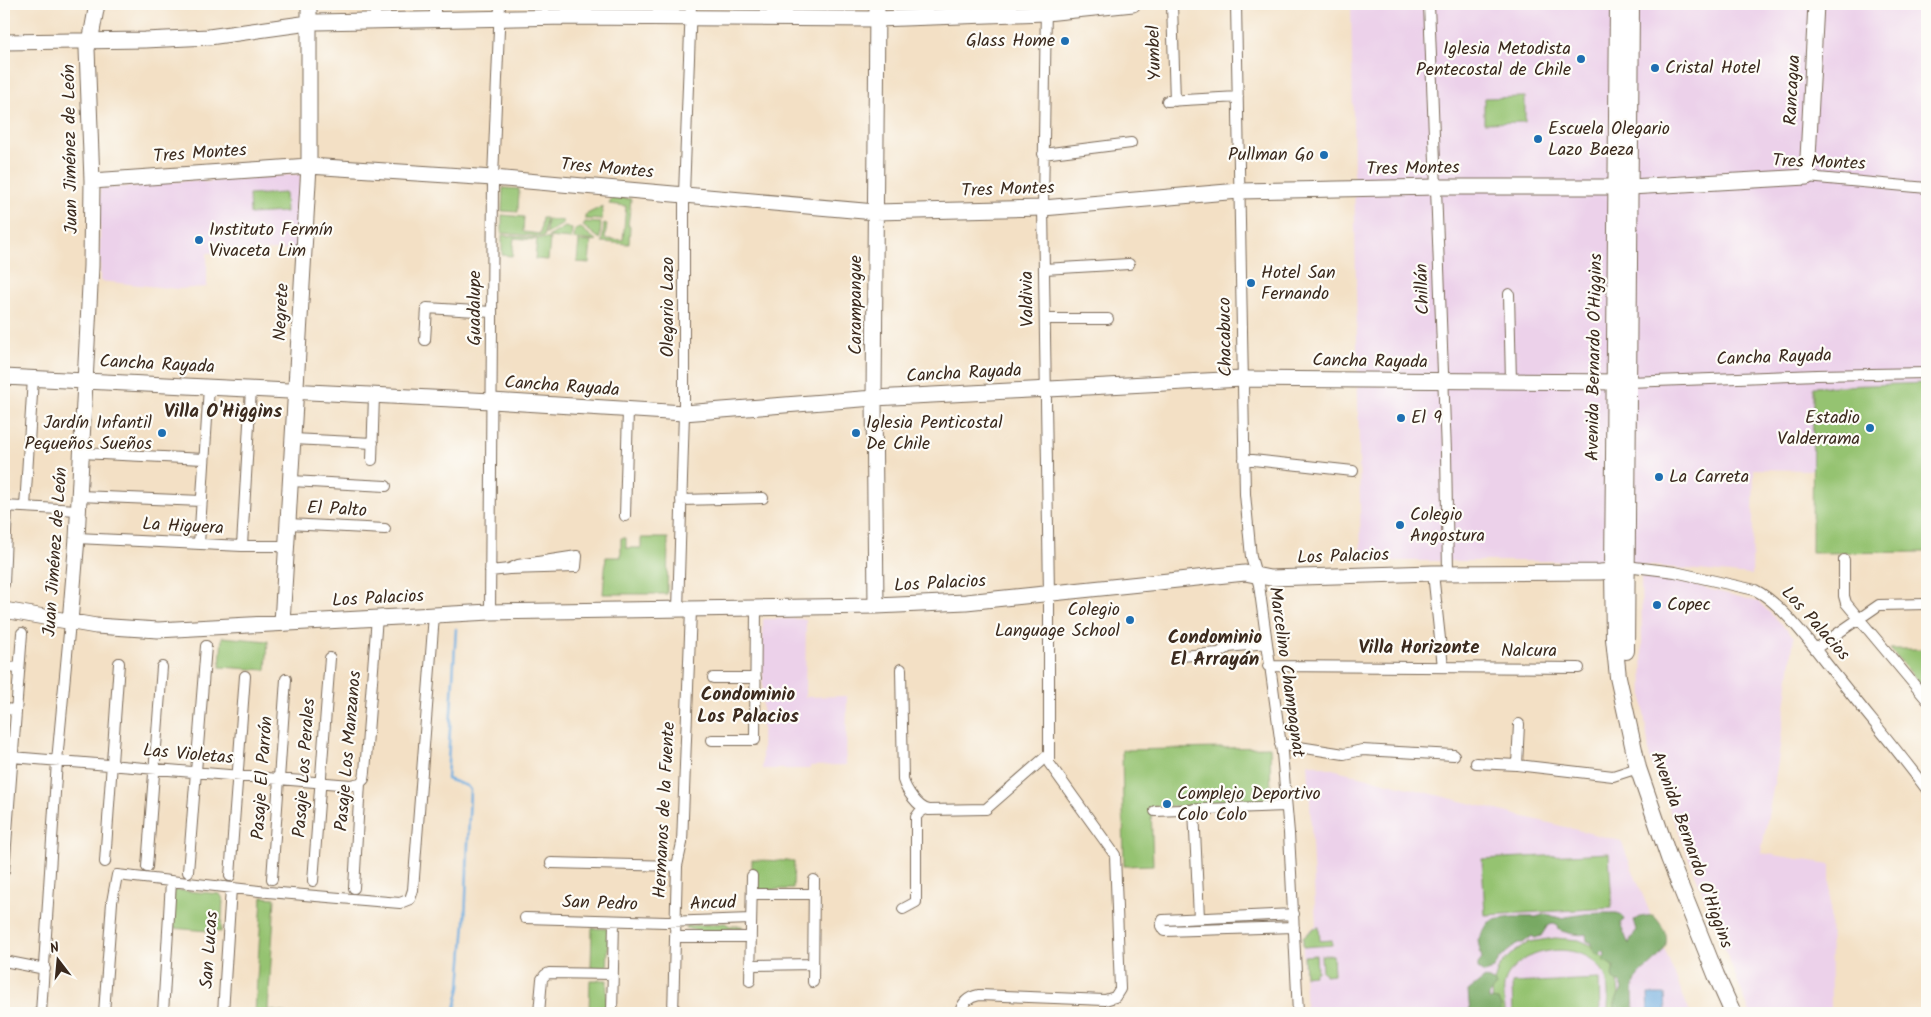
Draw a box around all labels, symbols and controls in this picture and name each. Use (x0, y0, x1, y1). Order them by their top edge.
street label: Yumbel (1140, 24, 1170, 81)
place label: Glass Home (966, 27, 1055, 56)
marker: Glass Home (1059, 35, 1071, 47)
place label: Iglesia Metodista Pentecostal de Chile (1416, 35, 1571, 85)
marker: Iglesia Metodista Pentecostal de Chile (1575, 53, 1587, 65)
place label: Cristal Hotel (1665, 54, 1761, 83)
street label: Rancagua (1777, 54, 1809, 126)
marker: Cristal Hotel (1649, 62, 1661, 74)
street label: Juan Jiménez de León (55, 64, 87, 234)
place label: Escuela Olegario Lazo Baeza (1548, 115, 1670, 165)
marker: Escuela Olegario Lazo Baeza (1532, 133, 1544, 145)
street label: Tres Montes (152, 136, 248, 172)
place label: Pullman Go (1228, 141, 1314, 170)
street label: Tres Montes (1772, 147, 1866, 179)
marker: Pullman Go (1318, 149, 1330, 161)
street label: Tres Montes (559, 150, 655, 188)
street label: Tres Montes (1366, 154, 1460, 184)
street label: Tres Montes (961, 174, 1055, 206)
place label: Instituto Fermín Vivaceta Lim (209, 216, 333, 266)
marker: Instituto Fermín Vivaceta Lim (193, 234, 205, 246)
street label: Avenida Bernardo O'Higgins (1579, 253, 1611, 461)
street label: Carampangue (842, 255, 871, 355)
street label: Olegario Lazo (654, 257, 683, 357)
place label: Hotel San Fernando (1261, 259, 1336, 309)
street label: Chillán (1408, 263, 1438, 315)
street label: Guadalupe (461, 270, 490, 346)
street label: Valdivia (1013, 271, 1043, 327)
marker: Hotel San Fernando (1245, 277, 1257, 289)
street label: Negrete (266, 282, 298, 342)
street label: Chacabuco (1211, 297, 1241, 377)
street label: Cancha Rayada (1716, 341, 1832, 375)
street label: Cancha Rayada (1312, 346, 1428, 378)
street label: Cancha Rayada (99, 347, 215, 383)
street label: Cancha Rayada (906, 356, 1022, 392)
street label: Cancha Rayada (503, 369, 621, 405)
district label: Villa O'Higgins (164, 397, 282, 427)
place label: El 9 (1411, 404, 1442, 433)
place label: Estadio Valderrama (1777, 404, 1860, 454)
place label: Jardín Infantil Pequeños Sueños (25, 409, 153, 459)
place label: Iglesia Penticostal De Chile (866, 409, 1003, 459)
marker: El 9 (1395, 412, 1407, 424)
marker: Estadio Valderrama (1864, 422, 1876, 434)
marker: Jardín Infantil Pequeños Sueños (156, 427, 168, 439)
marker: Iglesia Penticostal De Chile (850, 427, 862, 439)
place label: La Carreta (1669, 463, 1749, 492)
street label: Juan Jiménez de León (36, 466, 76, 638)
marker: La Carreta (1653, 471, 1665, 483)
street label: El Palto (306, 494, 368, 526)
place label: Colegio Angostura (1410, 501, 1485, 551)
street label: La Higuera (142, 510, 224, 544)
marker: Colegio Angostura (1394, 519, 1406, 531)
street label: Los Palacios (1296, 541, 1390, 573)
street label: Los Palacios (893, 567, 987, 601)
street label: Los Palacios (1773, 580, 1857, 668)
street label: Los Palacios (331, 582, 425, 616)
street label: Marcelino Champagnat (1260, 585, 1312, 760)
place label: Copec (1667, 591, 1711, 620)
place label: Colegio Language School (995, 596, 1121, 646)
marker: Copec (1651, 599, 1663, 611)
marker: Colegio Language School (1124, 614, 1136, 626)
district label: Condominio El Arrayán (1168, 623, 1263, 675)
district label: Villa Horizonte (1358, 633, 1480, 663)
street label: Nalcura (1501, 637, 1557, 666)
street label: Pasaje Los Manzanos (328, 669, 370, 833)
district label: Condominio Los Palacios (697, 680, 799, 732)
street label: Pasaje Los Perales (286, 697, 324, 839)
street label: Pasaje El Parrón (244, 715, 282, 841)
street label: Hermanos de la Fuente (646, 721, 684, 899)
street label: Las Violetas (142, 737, 235, 773)
street label: Avenida Bernardo O'Higgins (1642, 747, 1740, 953)
place label: Complejo Deportivo Colo Colo (1177, 780, 1321, 830)
marker: Complejo Deportivo Colo Colo (1161, 798, 1173, 810)
street label: San Pedro (562, 888, 638, 920)
street label: Ancud (689, 889, 738, 919)
street label: San Lucas (193, 910, 227, 990)
north arrow (32, 934, 82, 984)
text: N (47, 937, 62, 960)

